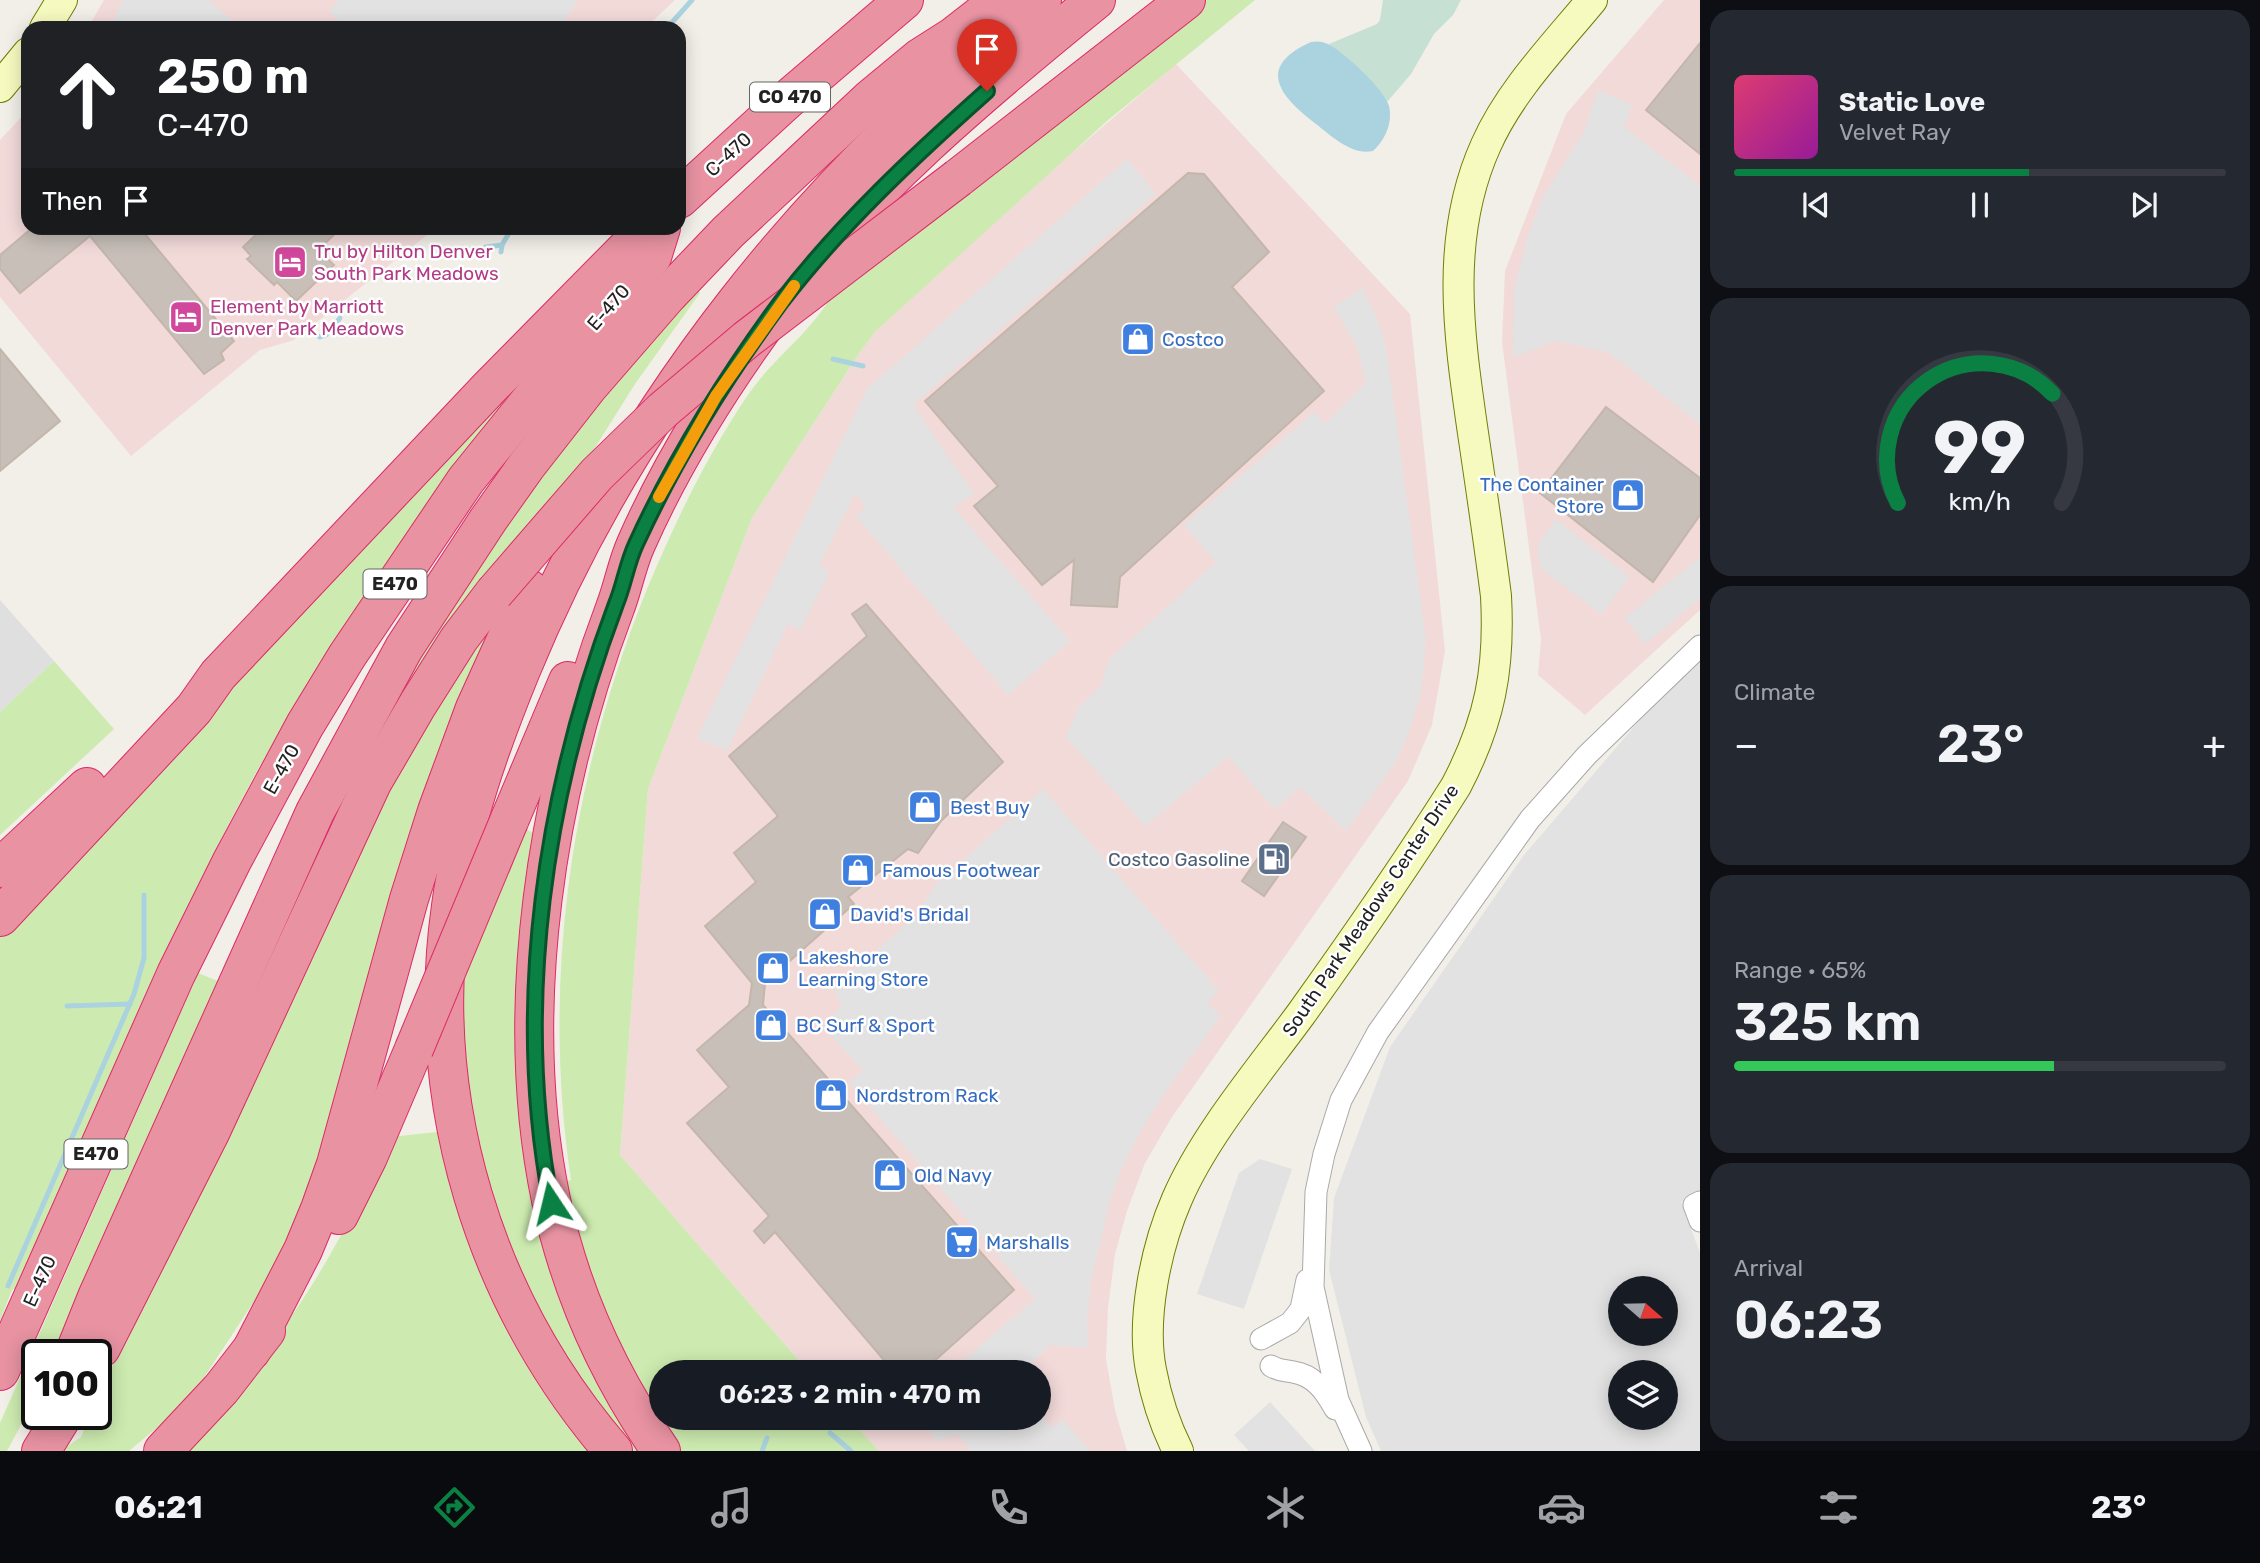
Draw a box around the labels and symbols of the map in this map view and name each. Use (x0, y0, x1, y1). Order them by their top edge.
pin (957, 19, 1017, 91)
road number: CO 470 (750, 82, 830, 112)
street label: C-470 (700, 127, 756, 181)
place label: Tru by Hilton Denver South Park Meadows (314, 240, 499, 285)
hotel icon: Tru by Hilton Denver South Park Meadows (271, 243, 309, 281)
street label: E-470 (582, 280, 635, 335)
place label: Element by Marriott Denver Park Meadows (210, 295, 404, 340)
hotel icon: Element by Marriott Denver Park Meadows (167, 298, 205, 336)
shop icon: Costco (1119, 320, 1157, 358)
place label: Costco (1162, 328, 1224, 351)
place label: The Container Store (1480, 473, 1605, 518)
shop icon: The Container Store (1609, 476, 1647, 514)
road number: E470 (364, 570, 426, 598)
street label: E-470 (258, 740, 305, 798)
street label: South Park Meadows Center Drive (1277, 780, 1464, 1041)
shop icon: Best Buy (906, 788, 944, 826)
place label: Best Buy (950, 796, 1030, 819)
fuel station icon: Costco Gasoline (1255, 840, 1293, 878)
place label: Costco Gasoline (1108, 848, 1250, 871)
shop icon: Famous Footwear (839, 851, 877, 889)
place label: Famous Footwear (882, 859, 1041, 882)
shop icon: David's Bridal (806, 895, 844, 933)
place label: David's Bridal (850, 903, 969, 926)
place label: Lakeshore Learning Store (798, 946, 928, 991)
shop icon: Lakeshore Learning Store (754, 949, 792, 987)
shop icon: BC Surf & Sport (752, 1006, 790, 1044)
place label: BC Surf & Sport (796, 1014, 935, 1037)
shop icon: Nordstrom Rack (812, 1076, 850, 1114)
place label: Nordstrom Rack (856, 1084, 998, 1107)
road number: E470 (64, 1140, 128, 1168)
shop icon: Old Navy (871, 1156, 909, 1194)
place label: Old Navy (914, 1164, 992, 1187)
position arrow (514, 1166, 588, 1240)
supermarket icon: Marshalls (943, 1223, 981, 1261)
place label: Marshalls (986, 1231, 1069, 1254)
street label: E-470 (18, 1252, 61, 1310)
north arrow (1608, 1276, 1678, 1346)
speed limit sign: 100 (21, 1339, 112, 1430)

